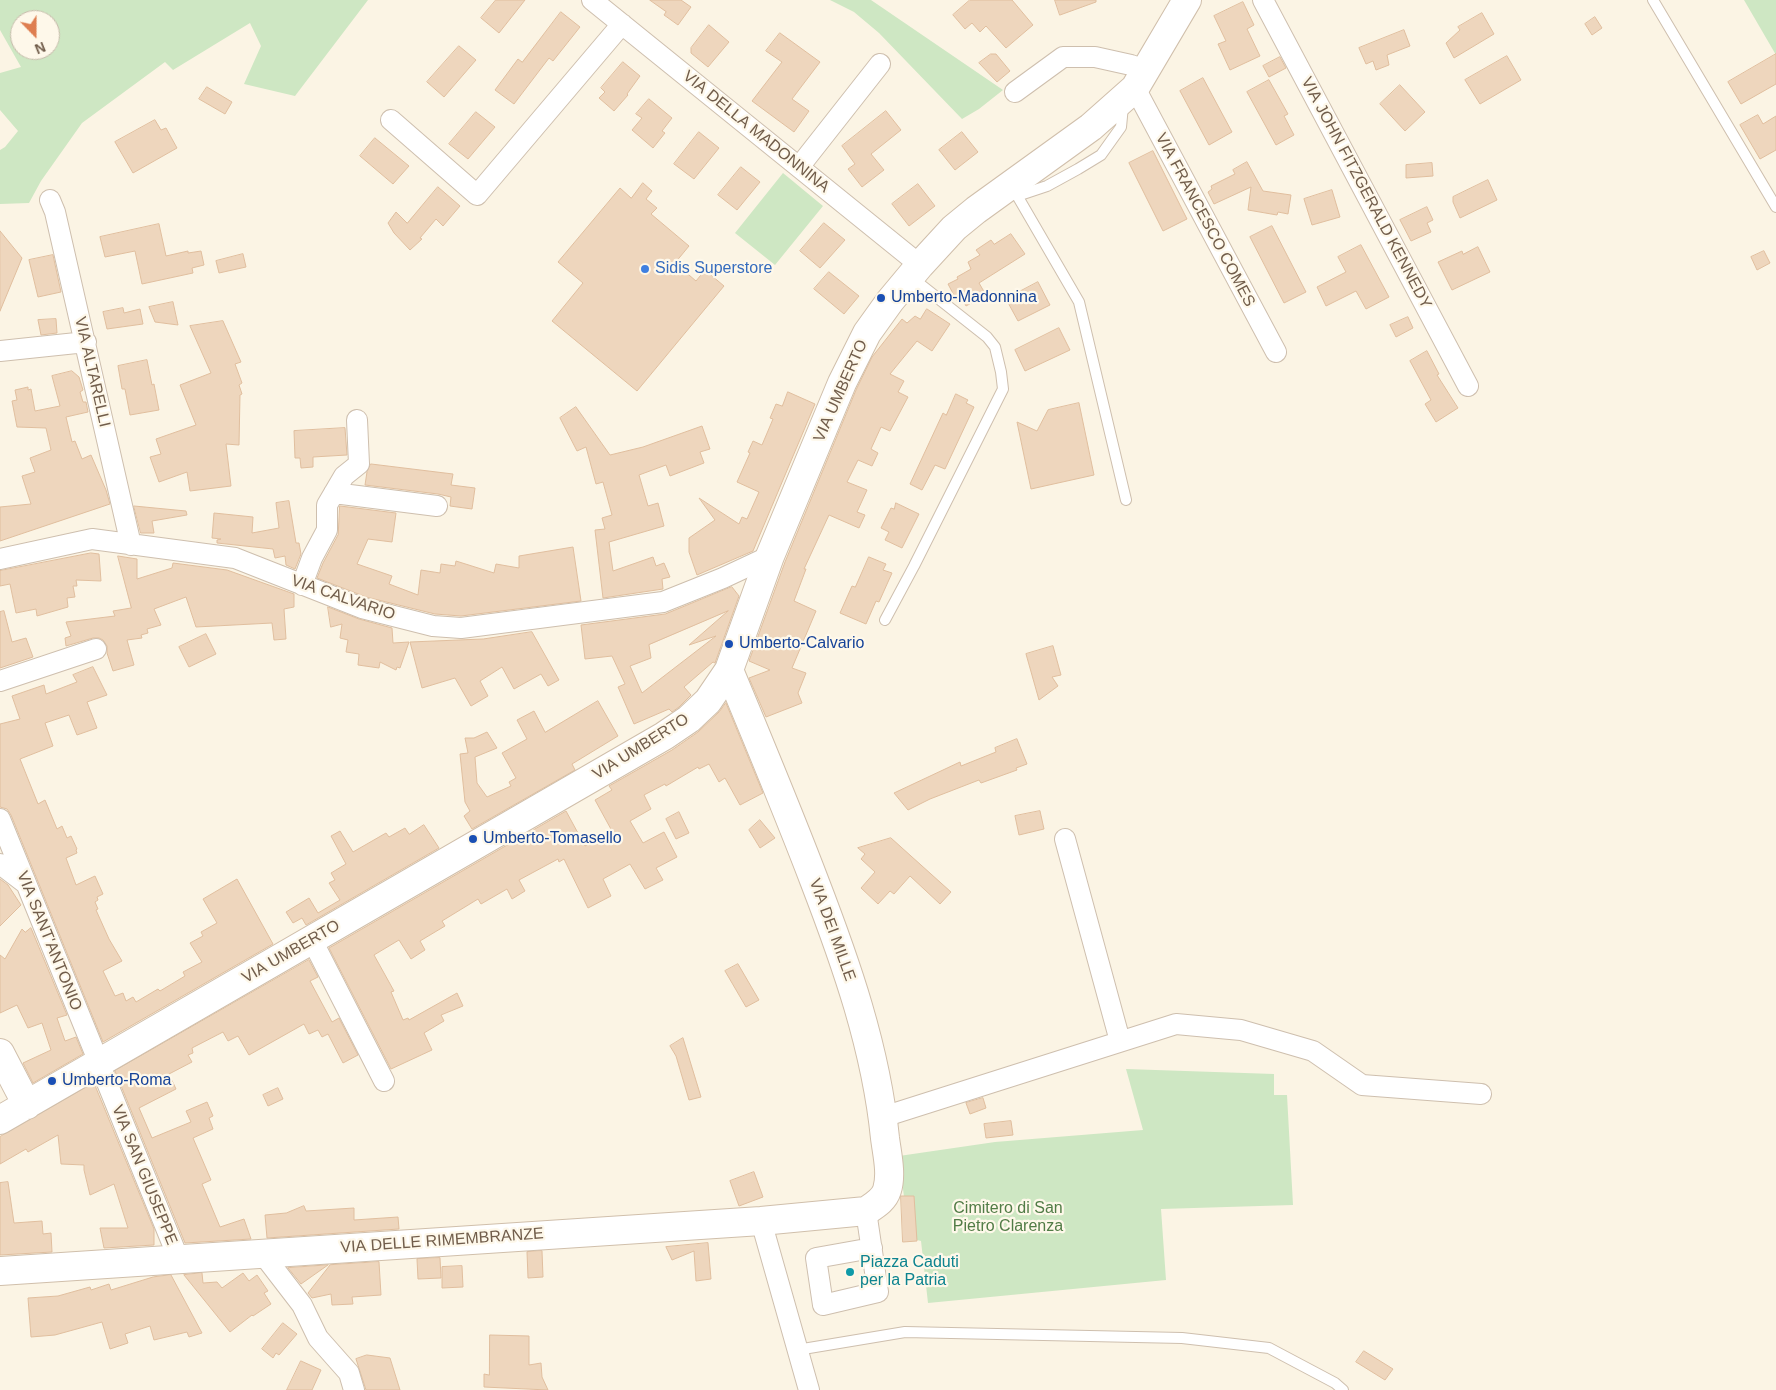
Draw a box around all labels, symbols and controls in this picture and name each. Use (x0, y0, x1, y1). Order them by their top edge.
north arrow (10, 10, 60, 60)
text: N (33, 39, 48, 57)
street label: VIA DELLA MADONNINA (679, 67, 833, 197)
street label: VIA JOHN FITZGERALD KENNEDY (1297, 74, 1435, 312)
street label: VIA FRANCESCO COMES (1151, 130, 1259, 310)
place label: Sidis Superstore (655, 259, 772, 279)
marker: Sidis Superstore (639, 263, 651, 275)
place label: Umberto-Madonnina (891, 288, 1037, 308)
marker: Umberto-Madonnina (875, 292, 887, 304)
street label: VIA ALTARELLI (70, 315, 114, 429)
street label: VIA UMBERTO (810, 337, 872, 445)
street label: VIA CALVARIO (288, 571, 398, 625)
place label: Umberto-Calvario (739, 634, 864, 654)
marker: Umberto-Calvario (723, 638, 735, 650)
street label: VIA UMBERTO (589, 710, 693, 784)
place label: Umberto-Tomasello (483, 829, 622, 849)
marker: Umberto-Tomasello (467, 833, 479, 845)
street label: VIA SANT'ANTONIO (12, 869, 86, 1013)
street label: VIA DEI MILLE (805, 876, 859, 984)
street label: VIA UMBERTO (239, 916, 343, 988)
place label: Umberto-Roma (62, 1071, 171, 1091)
marker: Umberto-Roma (46, 1075, 58, 1087)
street label: VIA SAN GIUSEPPE (107, 1102, 181, 1248)
park label: Cimitero di San Pietro Clarenza (953, 1199, 1063, 1237)
street label: VIA DELLE RIMEMBRANZE (340, 1224, 544, 1258)
place label: Piazza Caduti per la Patria (860, 1253, 959, 1291)
marker: Piazza Caduti per la Patria (844, 1266, 856, 1278)

